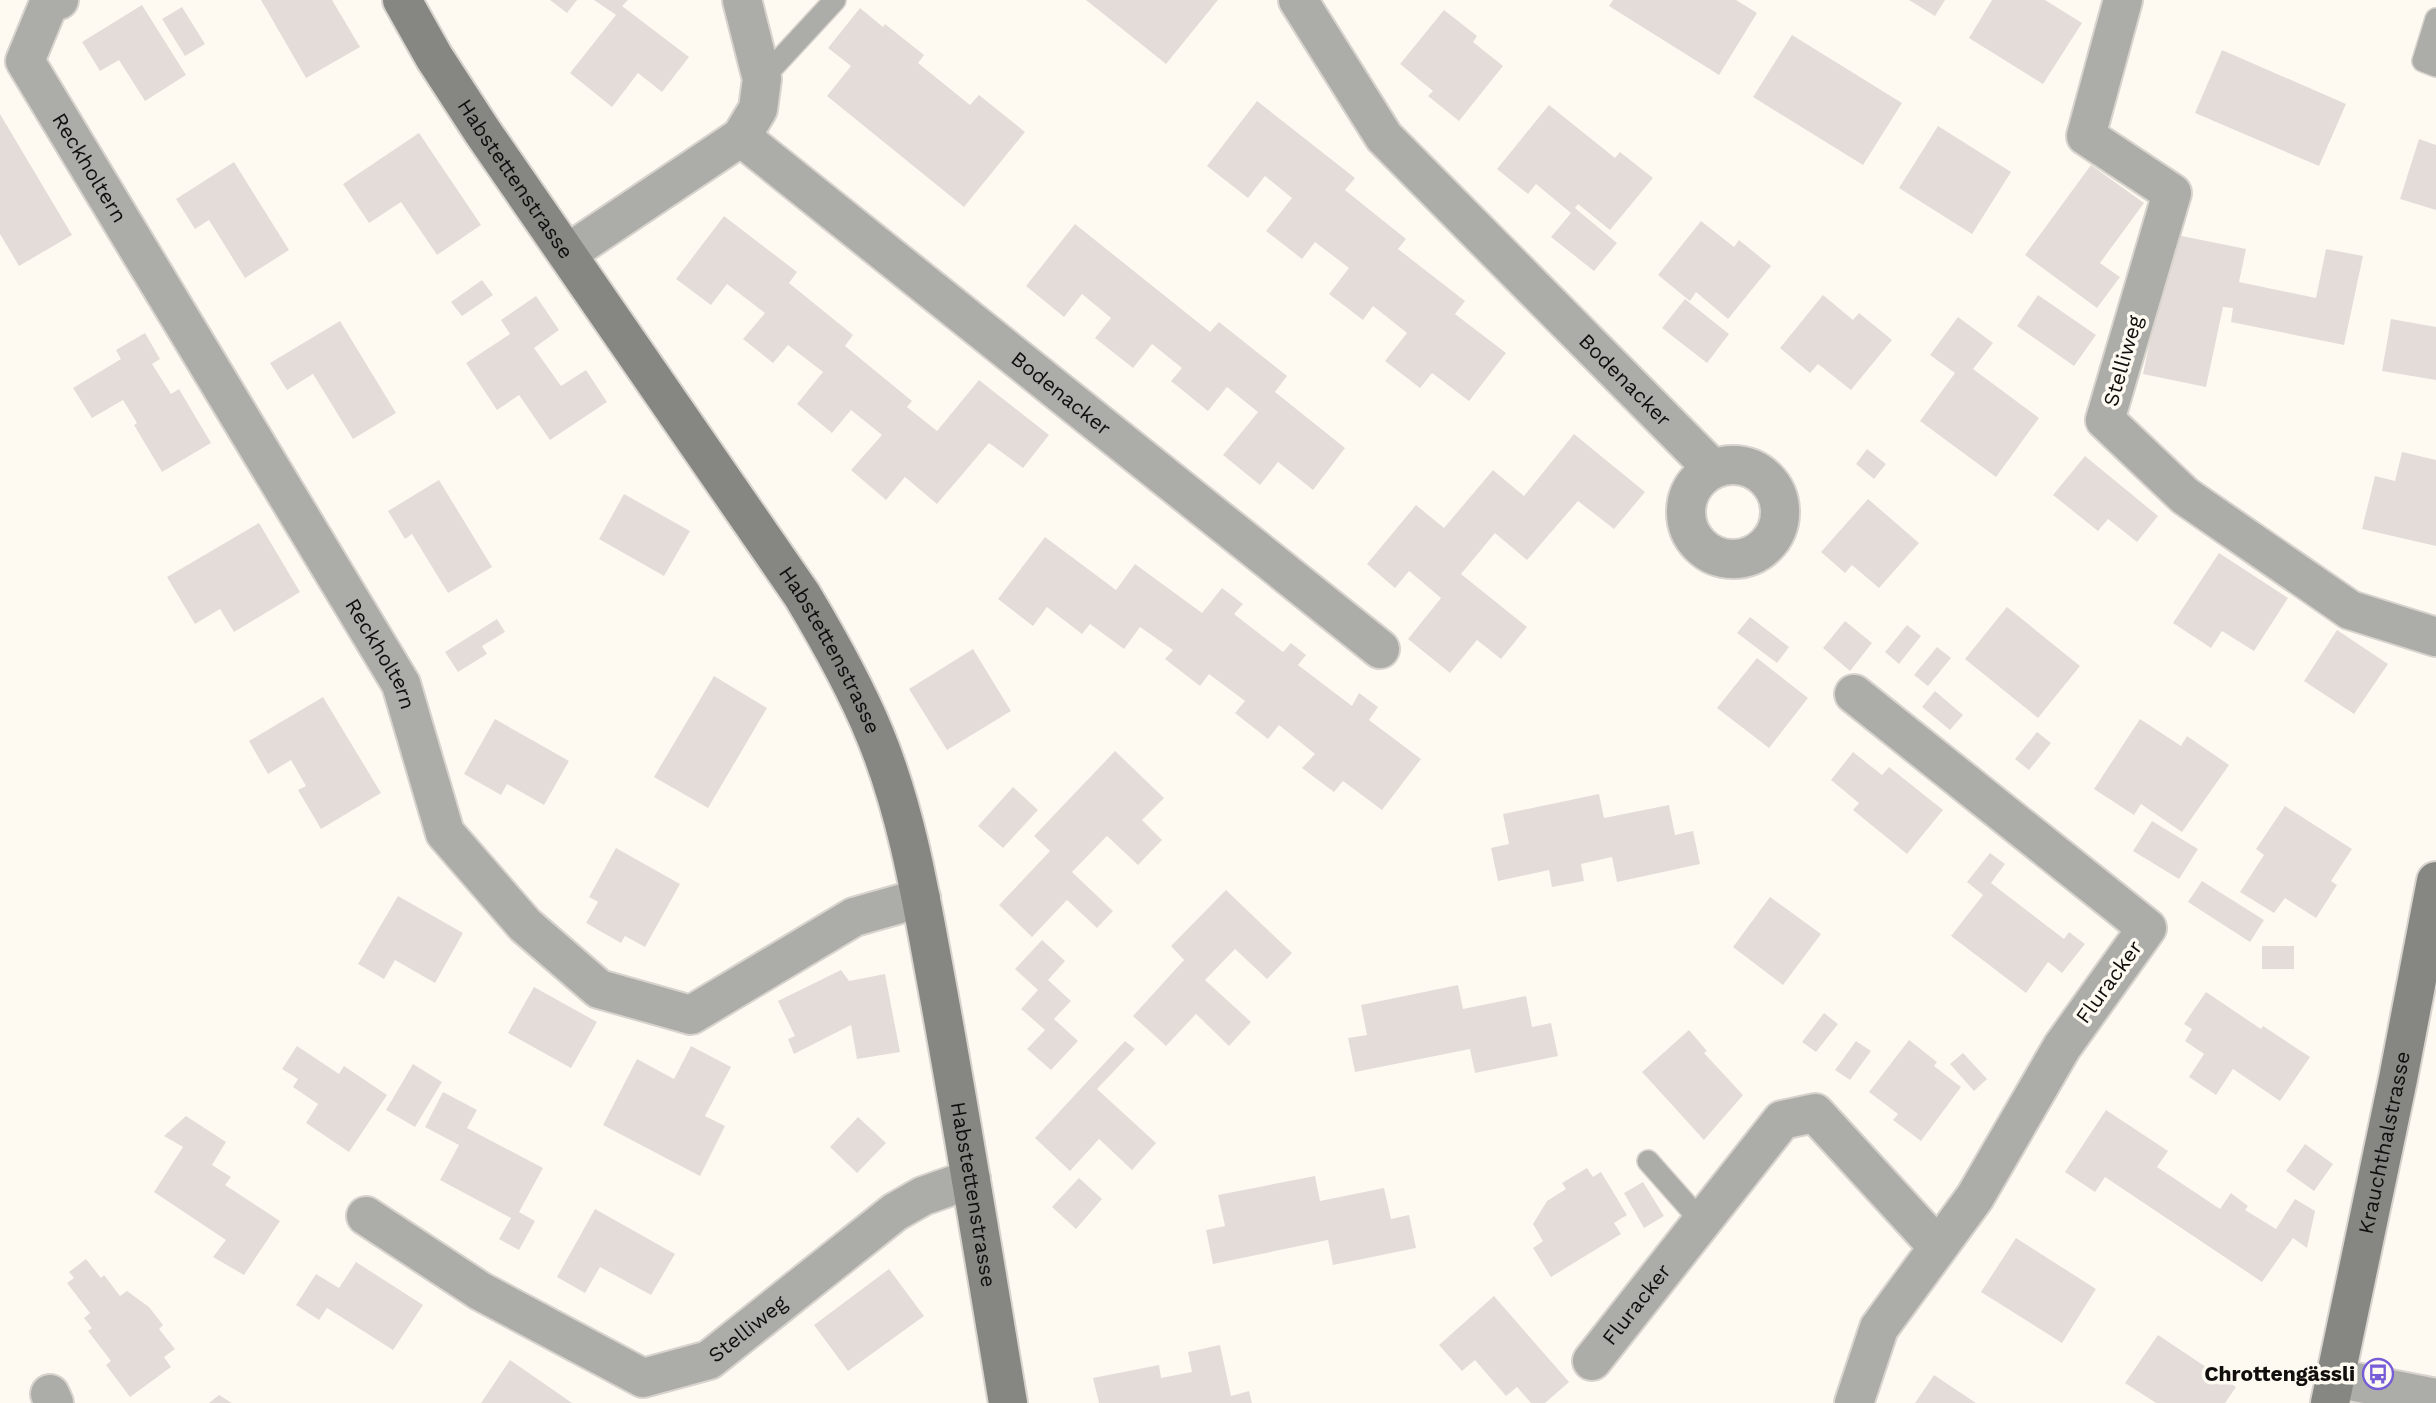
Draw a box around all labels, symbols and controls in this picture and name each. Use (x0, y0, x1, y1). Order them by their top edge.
street label: Habstettenstrasse (453, 94, 579, 263)
street label: Reckholtern (47, 108, 133, 227)
street label: Stelliweg (2098, 312, 2148, 409)
street label: Bodenacker (1574, 328, 1677, 432)
street label: Bodenacker (1006, 346, 1116, 441)
street label: Habstettenstrasse (774, 561, 886, 737)
street label: Reckholtern (340, 594, 421, 712)
street label: Fluracker (2070, 935, 2147, 1028)
street label: Krauchthalstrasse (2353, 1049, 2415, 1236)
street label: Habstettenstrasse (946, 1100, 1002, 1289)
street label: Fluracker (1597, 1258, 1676, 1350)
street label: Stelliweg (703, 1290, 792, 1368)
bus stop icon: Chrottengässli (2361, 1357, 2395, 1391)
place label: Chrottengässli (2204, 1361, 2355, 1386)

